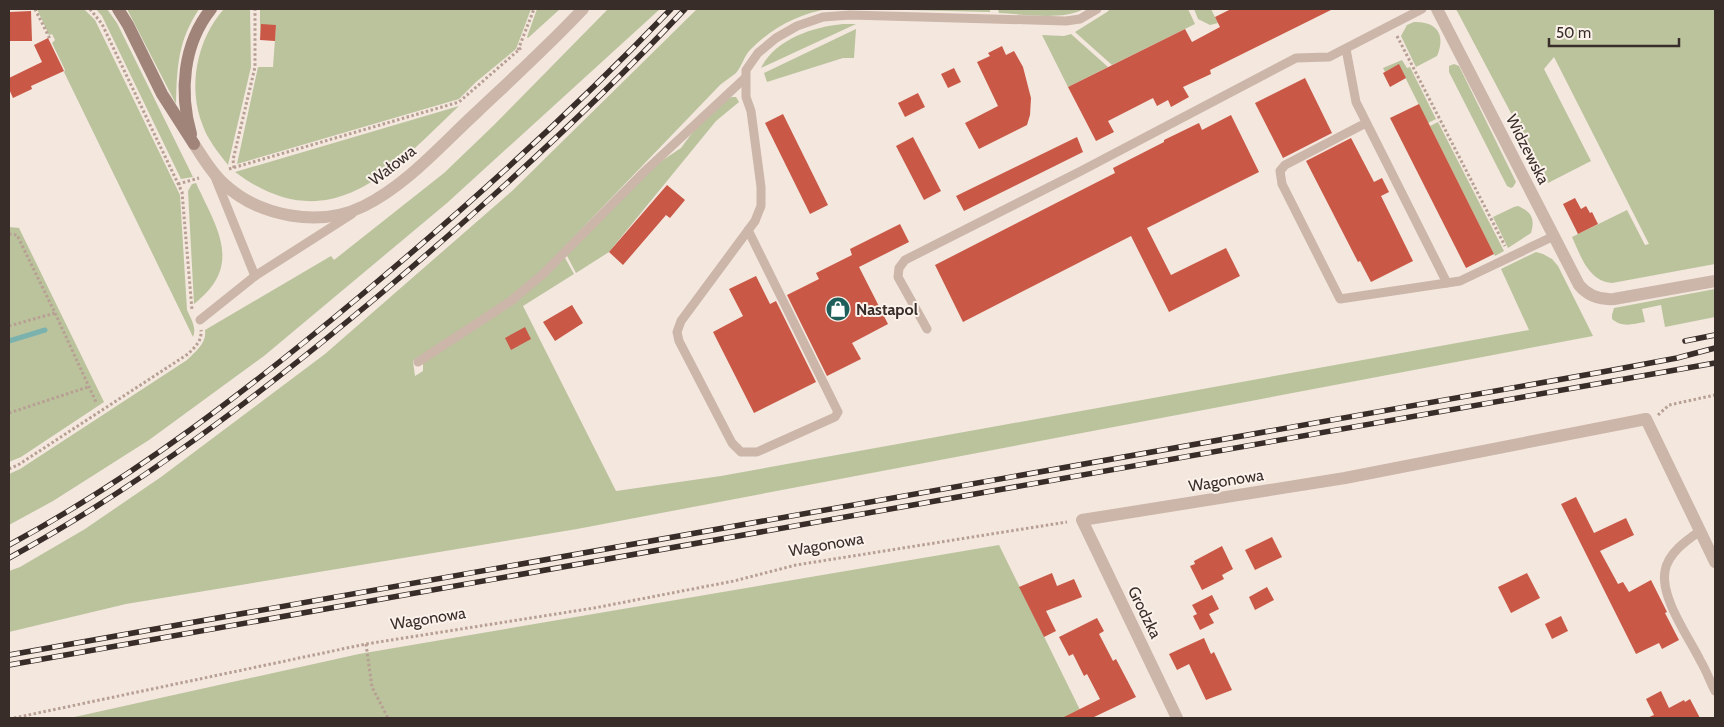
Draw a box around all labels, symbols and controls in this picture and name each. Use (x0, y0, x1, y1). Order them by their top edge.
scale bar (1549, 15, 1679, 47)
text: 50 m (1556, 24, 1591, 42)
street label: Widzewska (1502, 111, 1553, 188)
street label: Wałowa (365, 141, 420, 189)
shop icon: Nastapol (825, 296, 851, 322)
place label: Nastapol (856, 300, 918, 319)
street label: Wagonowa (1187, 465, 1265, 496)
street label: Wagonowa (787, 528, 865, 560)
street label: Grodzka (1124, 583, 1165, 642)
street label: Wagonowa (389, 603, 467, 634)

